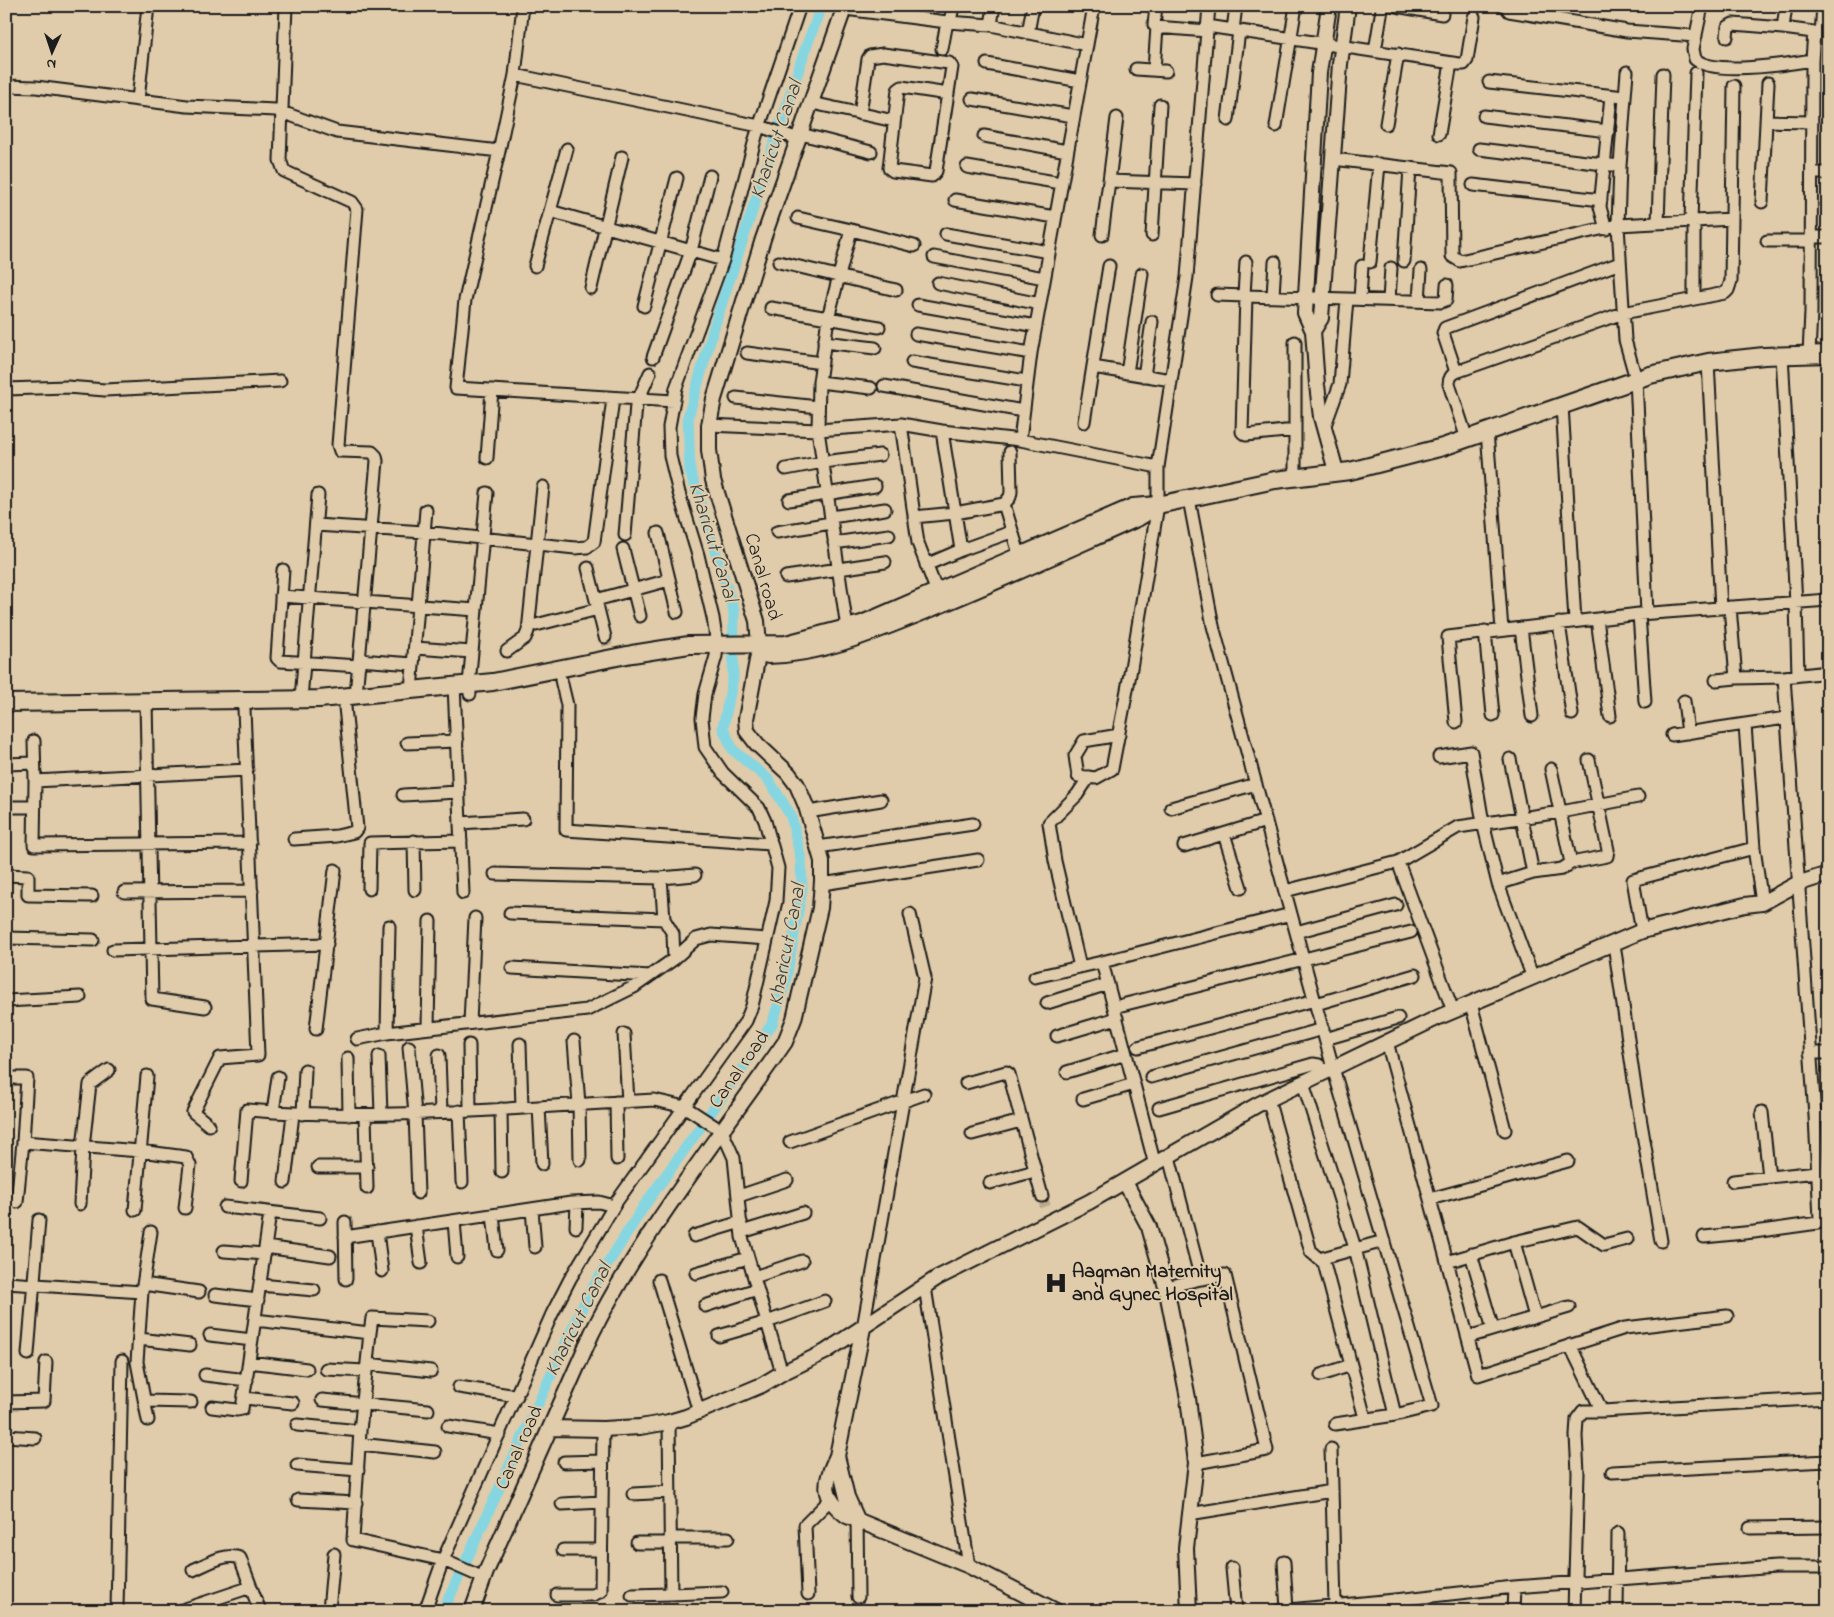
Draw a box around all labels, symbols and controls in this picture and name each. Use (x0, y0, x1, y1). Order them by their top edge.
north arrow (28, 28, 78, 78)
text: N (46, 53, 57, 74)
water label: Kharicut Canal (743, 74, 812, 203)
water label: Kharicut Canal (680, 479, 745, 608)
street label: Canal road (736, 530, 788, 624)
water label: Kharicut Canal (761, 879, 815, 1008)
street label: Canal road (702, 1025, 778, 1115)
water label: Kharicut Canal (538, 1256, 622, 1382)
place label: Aagman Maternity and Gynec Hospital (1072, 1258, 1233, 1311)
hospital icon: Aagman Maternity and Gynec Hospital (1043, 1270, 1069, 1296)
street label: Canal road (489, 1401, 551, 1495)

